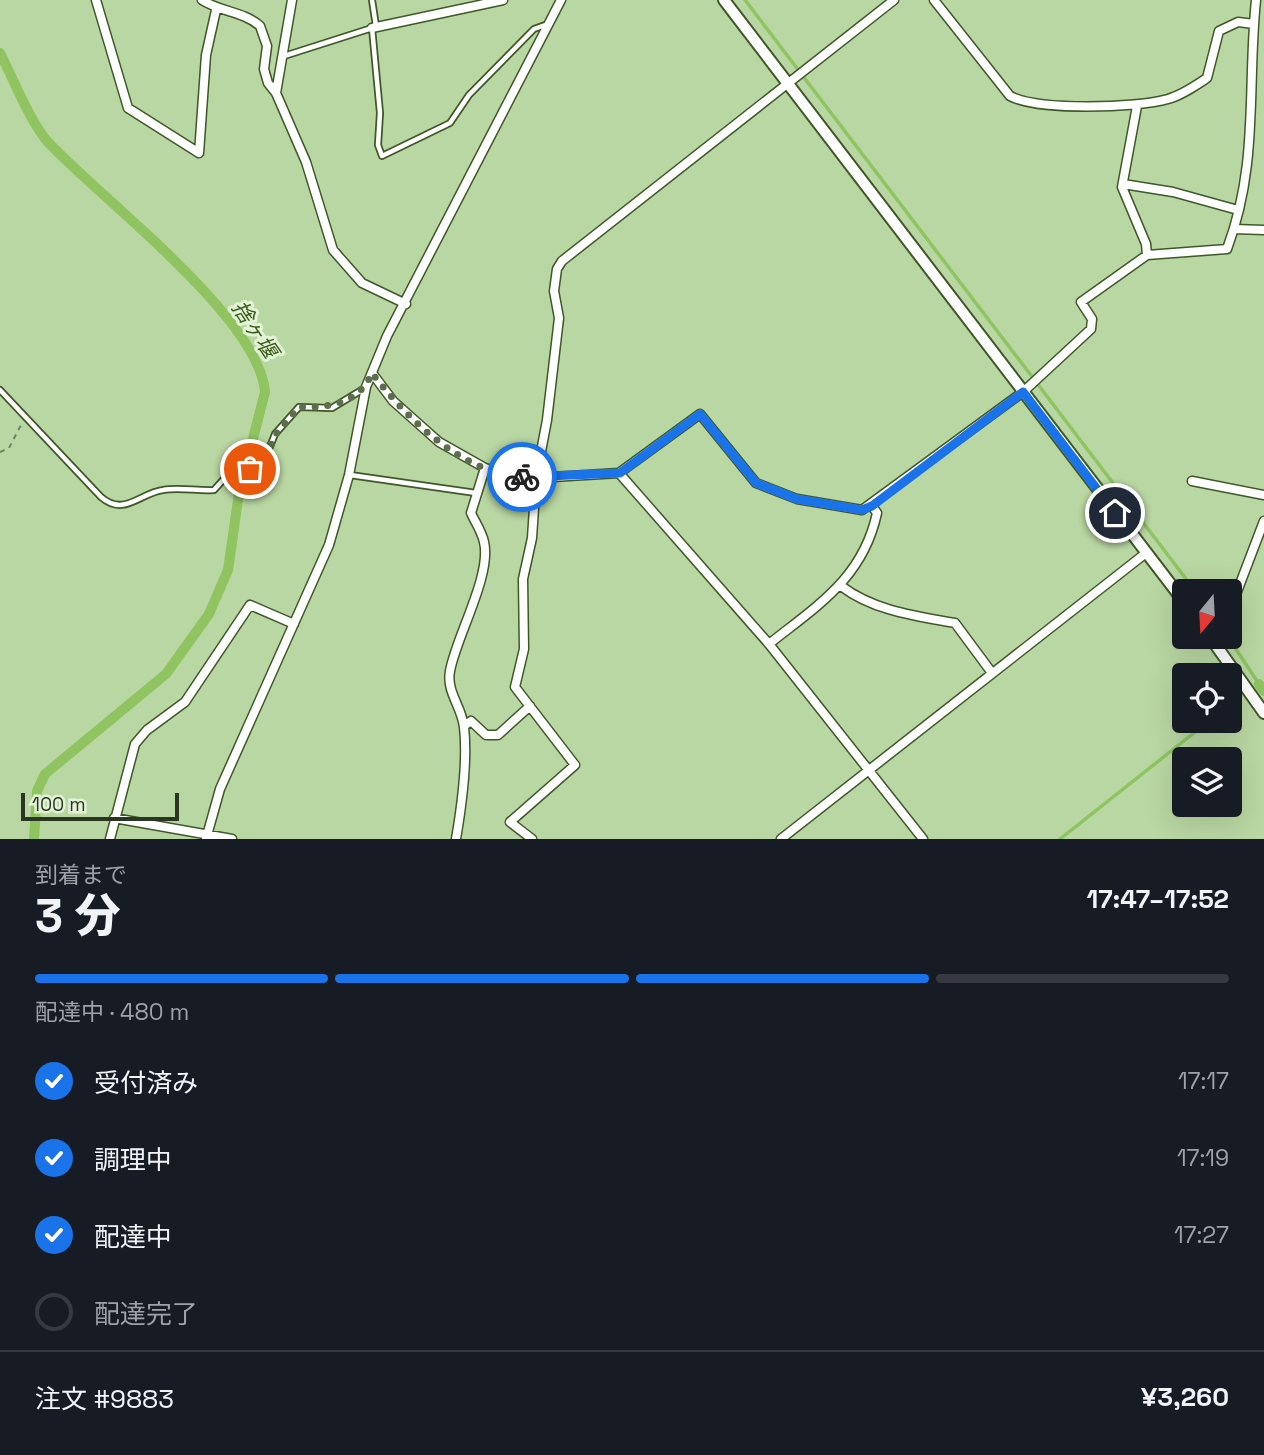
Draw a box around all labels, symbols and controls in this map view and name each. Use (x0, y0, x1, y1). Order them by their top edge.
water label: 捨ヶ堰 (226, 295, 286, 366)
pin (220, 439, 280, 499)
courier (487, 442, 557, 512)
icon: bag (231, 450, 269, 488)
icon: bike (503, 458, 541, 496)
pin (1085, 483, 1145, 543)
icon: home (1096, 494, 1134, 532)
north arrow (1172, 579, 1242, 649)
map controls (1172, 579, 1242, 817)
button: locate (1172, 663, 1242, 733)
button: layers (1172, 747, 1242, 817)
scale bar (21, 790, 178, 822)
text: 100 m (32, 792, 86, 817)
text: 到着まで (35, 860, 127, 890)
text: 17:47–17:52 (1086, 882, 1229, 916)
text: 3 分 (35, 887, 121, 945)
text: 配達中 · 480 m (35, 997, 189, 1027)
icon: check (35, 1062, 73, 1100)
text: 受付済み (94, 1066, 198, 1100)
text: 17:17 (1178, 1066, 1229, 1096)
icon: check (35, 1139, 73, 1177)
text: 調理中 (94, 1143, 172, 1177)
text: 17:19 (1177, 1143, 1229, 1173)
icon: check (35, 1216, 73, 1254)
text: 配達中 (94, 1220, 172, 1254)
text: 17:27 (1174, 1220, 1229, 1250)
text: 配達完了 (94, 1297, 198, 1331)
text: ¥3,260 (1141, 1380, 1229, 1414)
text: 注文 #9883 (35, 1382, 174, 1416)

